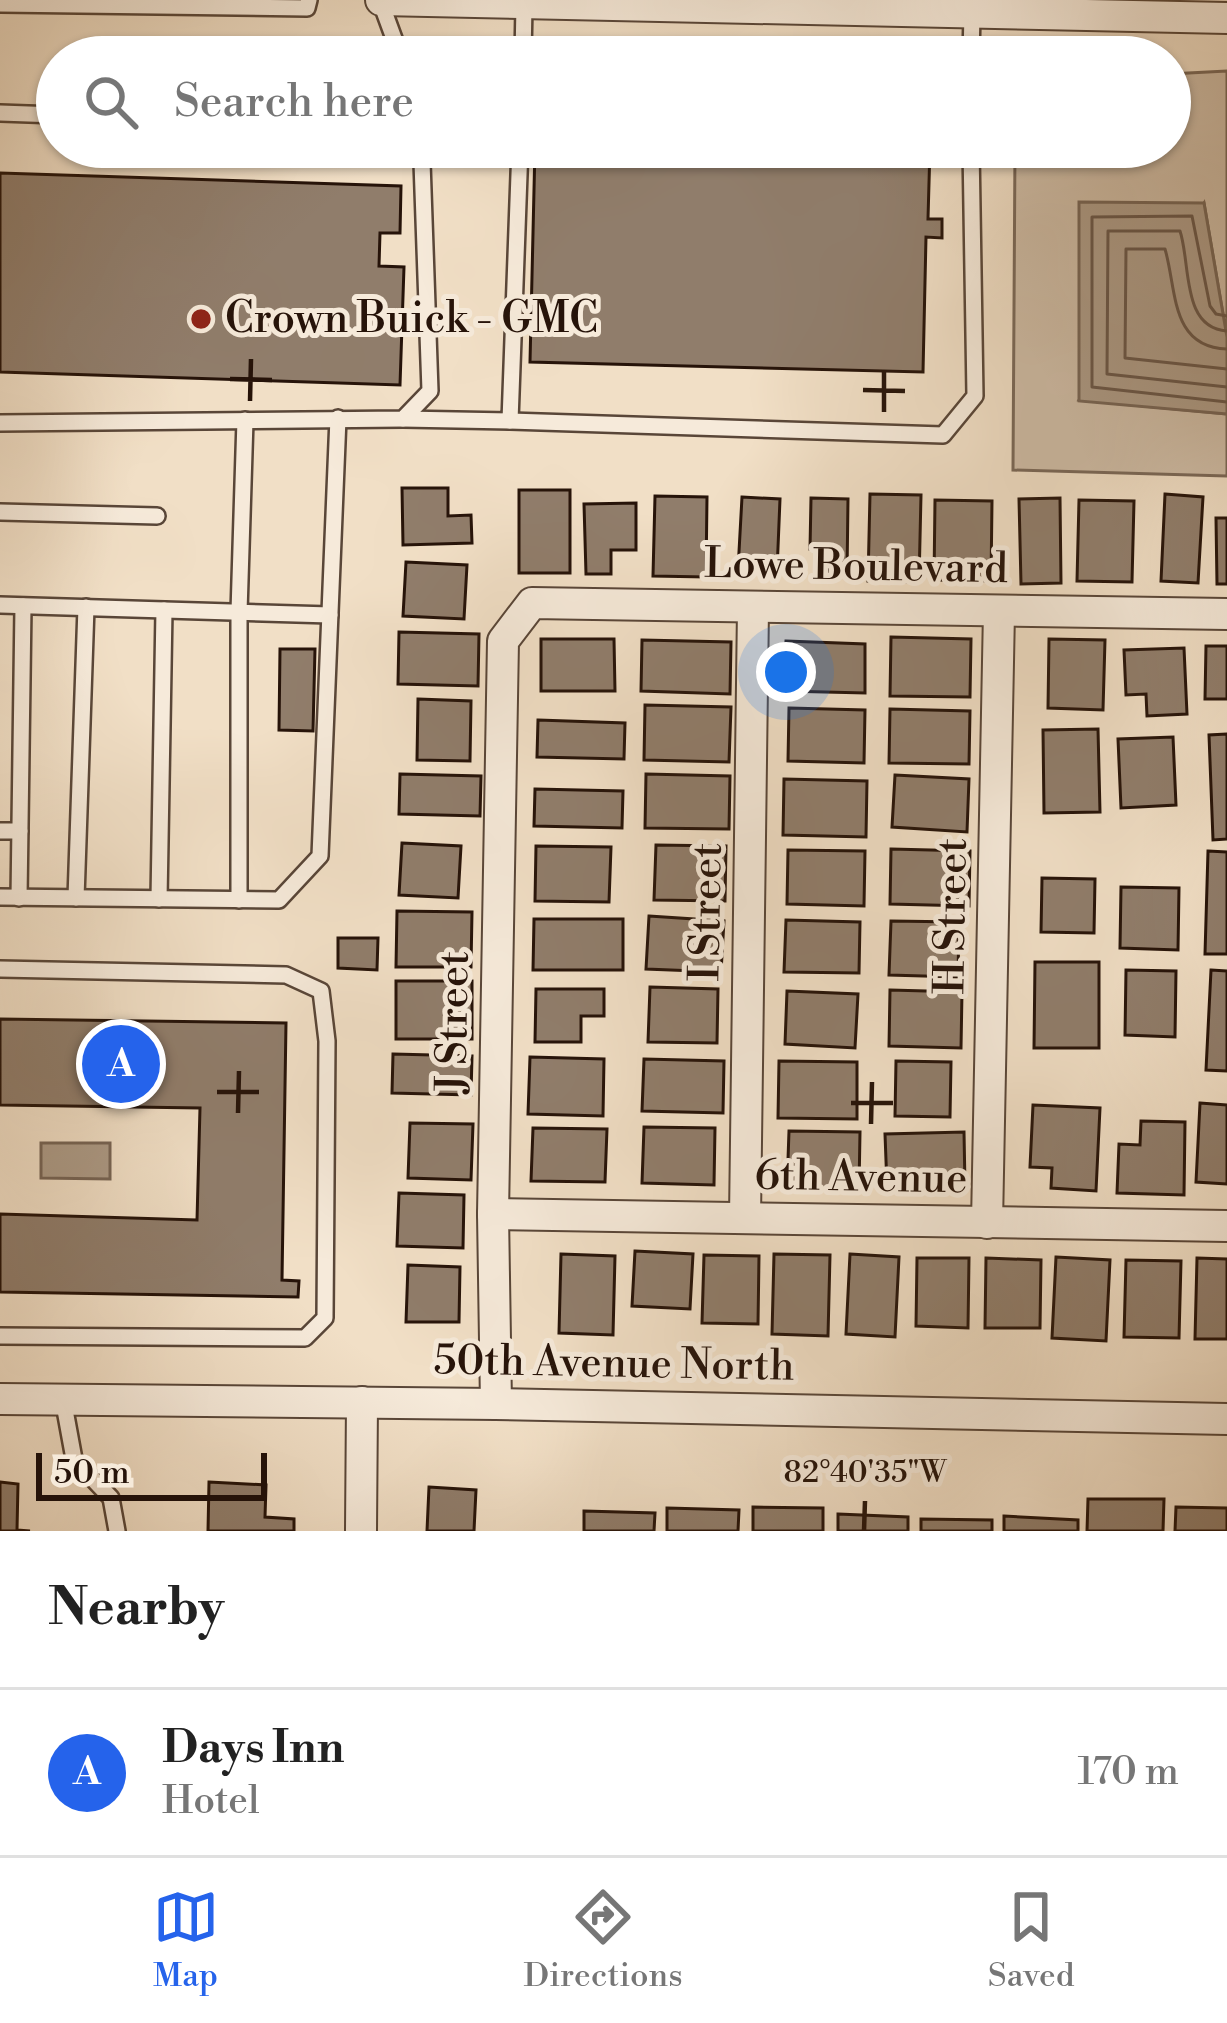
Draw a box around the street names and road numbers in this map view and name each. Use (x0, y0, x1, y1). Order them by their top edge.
street label: Lowe Boulevard (704, 538, 1008, 596)
street label: H Street (924, 837, 980, 995)
street label: I Street (679, 842, 735, 982)
street label: J Street (426, 950, 482, 1095)
street label: 6th Avenue (754, 1150, 968, 1206)
street label: 50th Avenue North (433, 1334, 795, 1394)

